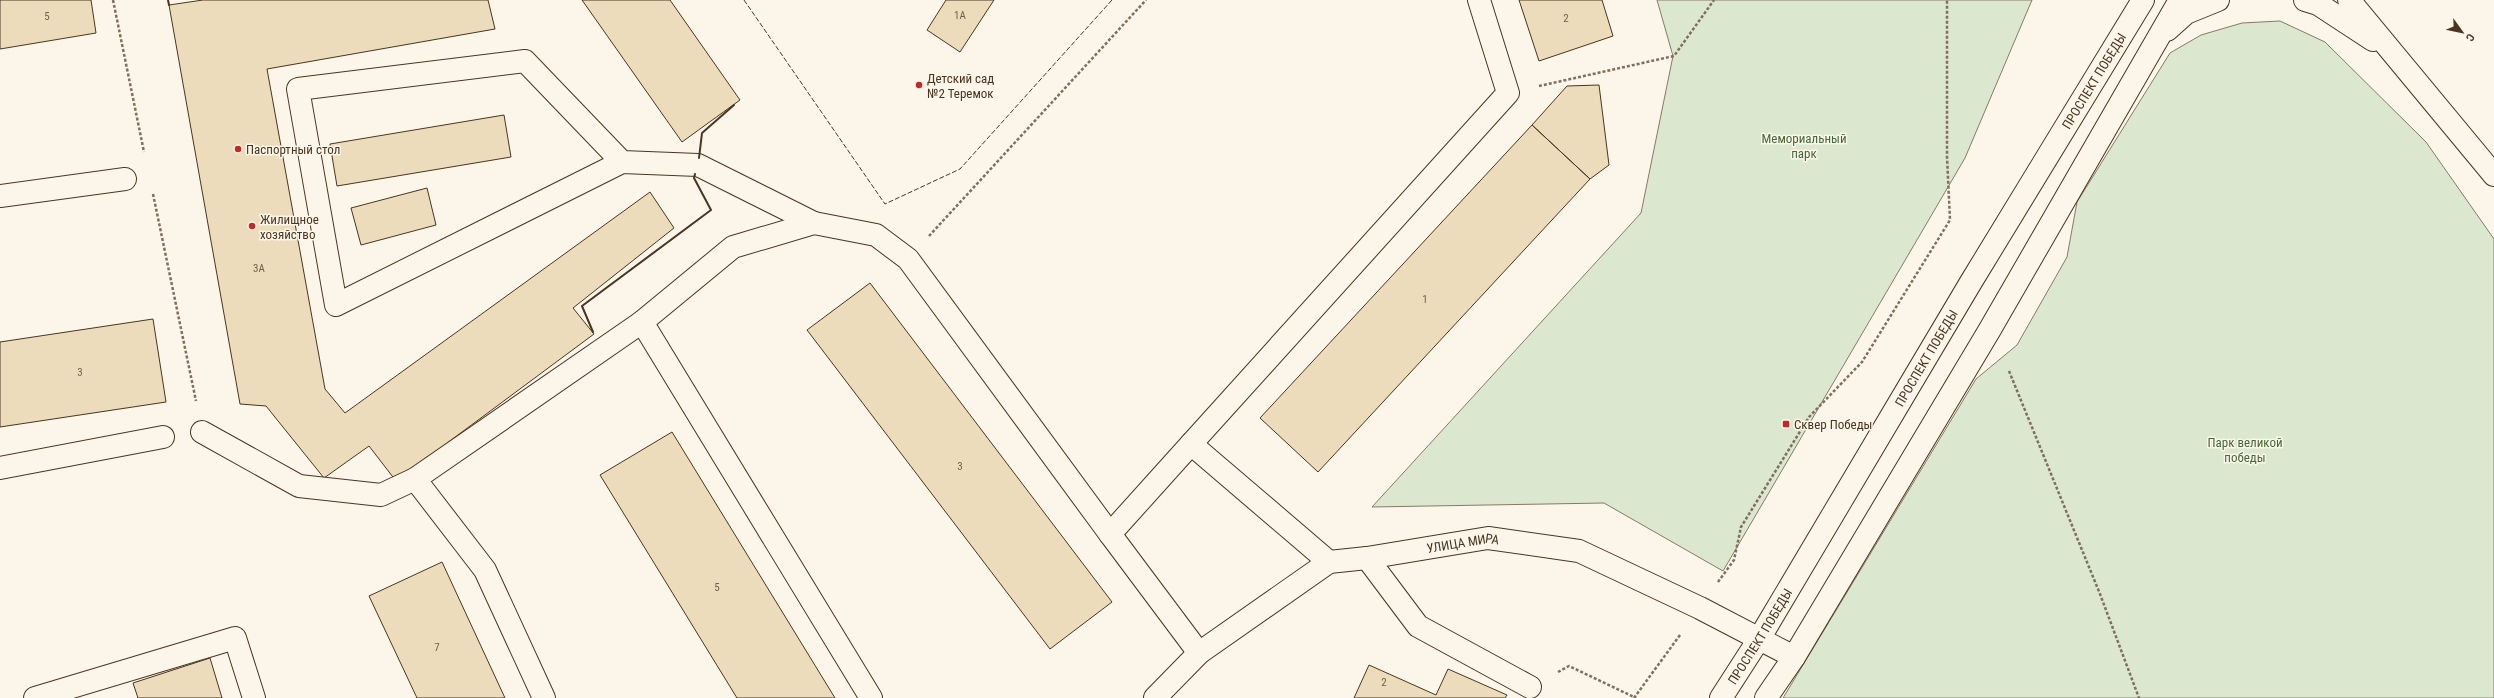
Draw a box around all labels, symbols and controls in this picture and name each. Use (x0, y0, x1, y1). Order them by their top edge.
house number: 1А (954, 9, 967, 22)
house number: 5 (44, 10, 50, 23)
house number: 2 (1563, 12, 1569, 25)
north arrow (2442, 12, 2482, 52)
street label: ПРОСПЕКТ ПОБЕДЫ (2059, 30, 2129, 132)
text: С (2463, 31, 2477, 43)
place label: Детский сад №2 Теремок (927, 71, 994, 101)
marker: Детский сад №2 Теремок (914, 80, 924, 90)
park label: Мемориальный парк (1761, 131, 1847, 161)
place label: Паспортный стол (246, 142, 340, 157)
marker: Паспортный стол (233, 144, 243, 154)
place label: Жилищное хозяйство (260, 212, 319, 242)
marker: Жилищное хозяйство (247, 221, 257, 231)
house number: 3А (253, 262, 266, 275)
house number: 1 (1422, 293, 1428, 306)
street label: ПРОСПЕКТ ПОБЕДЫ (1892, 307, 1961, 409)
house number: 3 (77, 366, 83, 379)
place label: Сквер Победы (1794, 417, 1872, 432)
marker: Сквер Победы (1781, 419, 1791, 429)
park label: Парк великой победы (2207, 435, 2283, 465)
house number: 3 (957, 460, 963, 473)
street label: УЛИЦА МИРА (1425, 531, 1501, 556)
house number: 5 (714, 581, 720, 594)
street label: ПРОСПЕКТ ПОБЕДЫ (1725, 586, 1795, 687)
house number: 7 (434, 641, 440, 654)
house number: 2 (1381, 676, 1387, 689)

